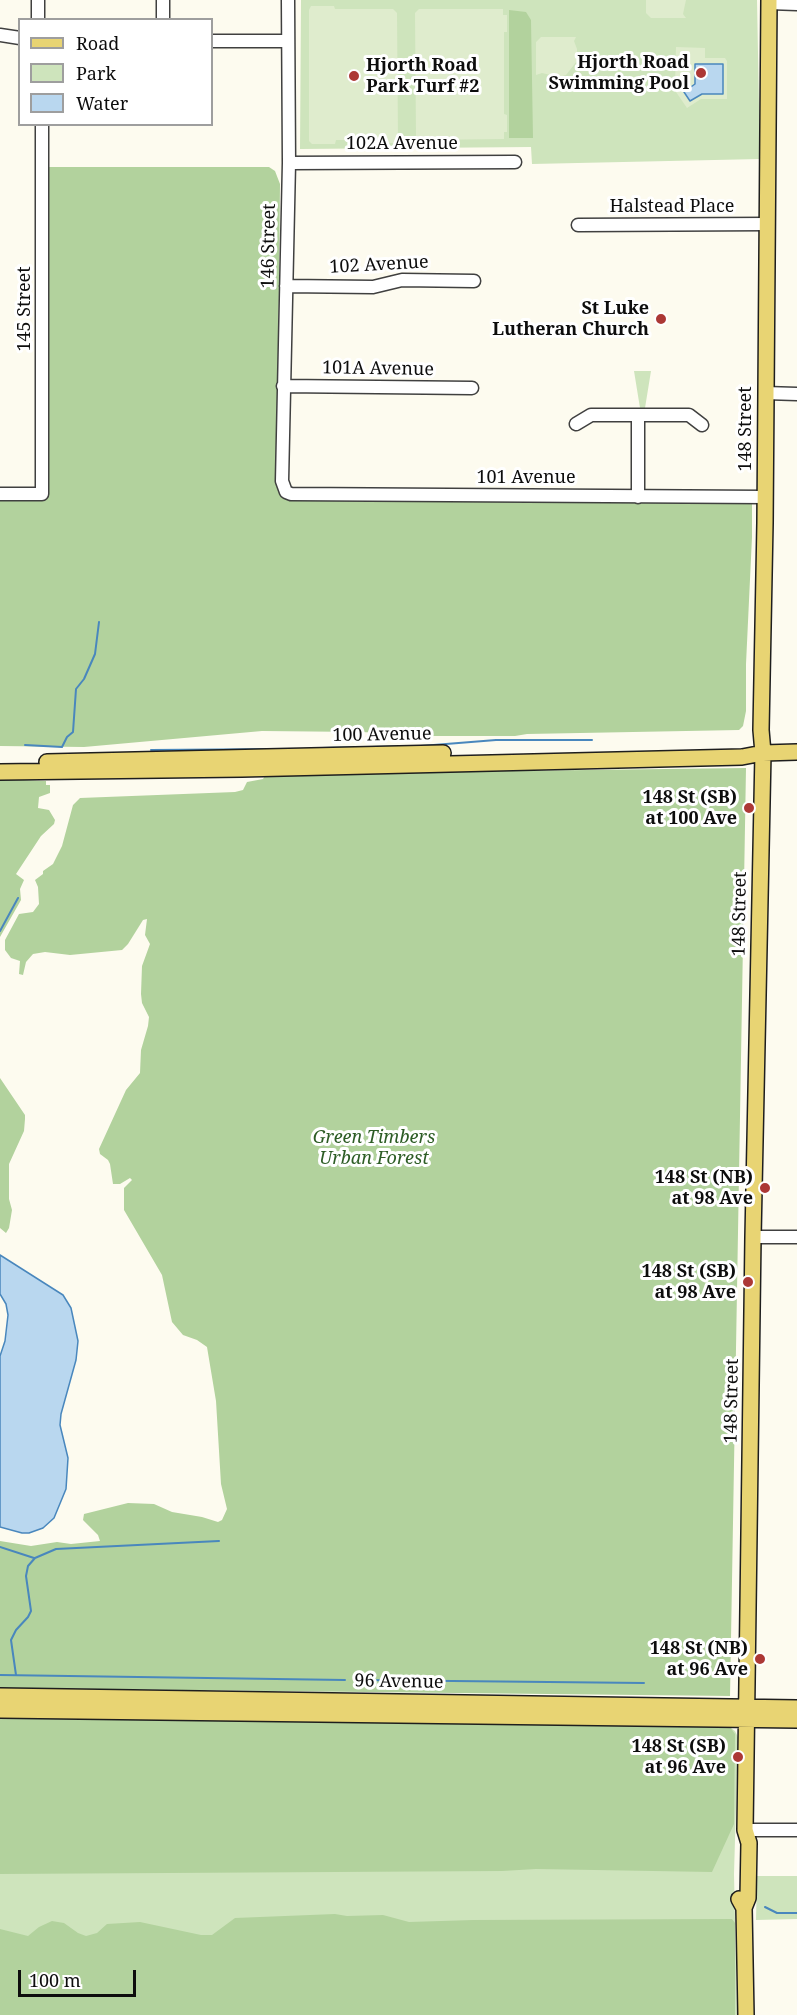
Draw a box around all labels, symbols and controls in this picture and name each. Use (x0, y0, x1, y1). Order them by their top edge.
legend (18, 18, 213, 126)
text: Road (76, 31, 119, 55)
place label: Hjorth Road Swimming Pool (548, 52, 689, 94)
place label: Hjorth Road Park Turf #2 (366, 55, 479, 98)
text: Park (76, 61, 116, 85)
marker: Hjorth Road Swimming Pool (694, 66, 708, 80)
marker: Hjorth Road Park Turf #2 (347, 69, 361, 83)
text: Water (76, 91, 128, 115)
street label: 102A Avenue (346, 133, 458, 155)
street label: Halstead Place (609, 196, 735, 218)
street label: 146 Street (257, 203, 281, 289)
street label: 102 Avenue (329, 252, 429, 278)
street label: 145 Street (14, 266, 36, 352)
place label: St Luke Lutheran Church (492, 298, 649, 340)
marker: St Luke Lutheran Church (654, 312, 668, 326)
street label: 101A Avenue (322, 357, 434, 381)
street label: 148 Street (735, 386, 757, 472)
street label: 101 Avenue (476, 467, 576, 489)
street label: 100 Avenue (332, 723, 432, 747)
place label: 148 St (SB) at 100 Ave (642, 787, 737, 830)
marker: 148 St (SB) at 100 Ave (742, 801, 756, 815)
street label: 148 Street (728, 871, 752, 957)
park label: Green Timbers Urban Forest (313, 1127, 435, 1170)
place label: 148 St (NB) at 98 Ave (655, 1167, 753, 1210)
marker: 148 St (NB) at 98 Ave (758, 1181, 772, 1195)
place label: 148 St (SB) at 98 Ave (641, 1261, 736, 1304)
marker: 148 St (SB) at 98 Ave (741, 1275, 755, 1289)
street label: 148 Street (720, 1358, 744, 1444)
place label: 148 St (NB) at 96 Ave (650, 1638, 748, 1680)
marker: 148 St (NB) at 96 Ave (753, 1652, 767, 1666)
street label: 96 Avenue (354, 1670, 444, 1694)
place label: 148 St (SB) at 96 Ave (631, 1736, 726, 1778)
marker: 148 St (SB) at 96 Ave (731, 1750, 745, 1764)
scale bar (21, 1958, 140, 1996)
text: 100 m (29, 1968, 81, 1992)

